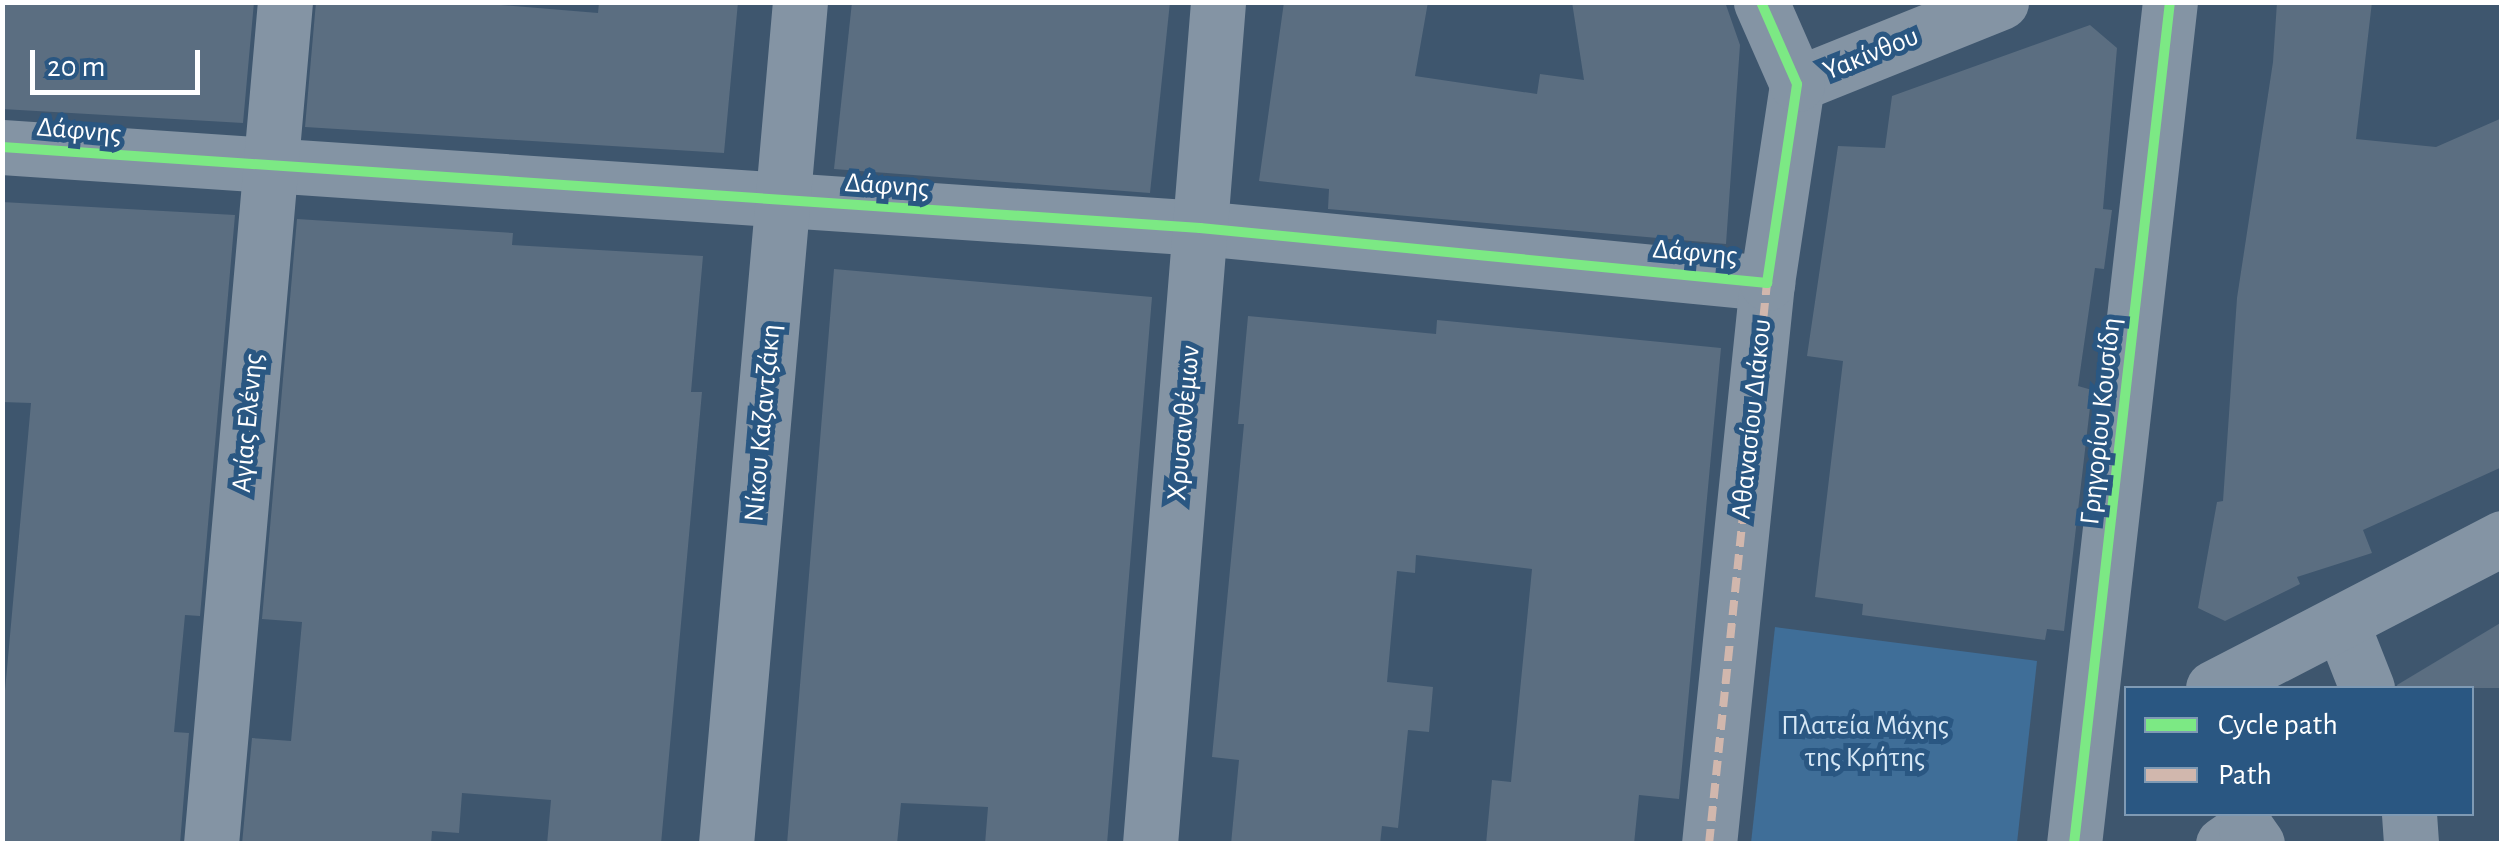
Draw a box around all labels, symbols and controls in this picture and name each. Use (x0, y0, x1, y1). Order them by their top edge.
street label: Υακίνθου (1818, 20, 1924, 88)
scale bar (35, 30, 205, 92)
text: 20 m (47, 52, 105, 82)
street label: Δάφνης (35, 111, 123, 151)
street label: Δάφνης (844, 166, 930, 206)
street label: Δάφνης (1651, 233, 1739, 273)
street label: Γρηγορίου Κουσίδη (2073, 316, 2129, 526)
street label: Αθανασίου Διάκου (1725, 317, 1779, 521)
street label: Νίκου Καζαντζάκη (738, 323, 788, 523)
street label: Χρυσανθέμων (1160, 344, 1208, 502)
street label: Αγίας Ελένης (225, 352, 271, 494)
legend (2124, 686, 2474, 816)
park label: Πλατεία Μάχης της Κρήτης (1781, 709, 1949, 775)
text: Cycle path (2218, 710, 2338, 740)
text: Path (2218, 760, 2272, 790)

